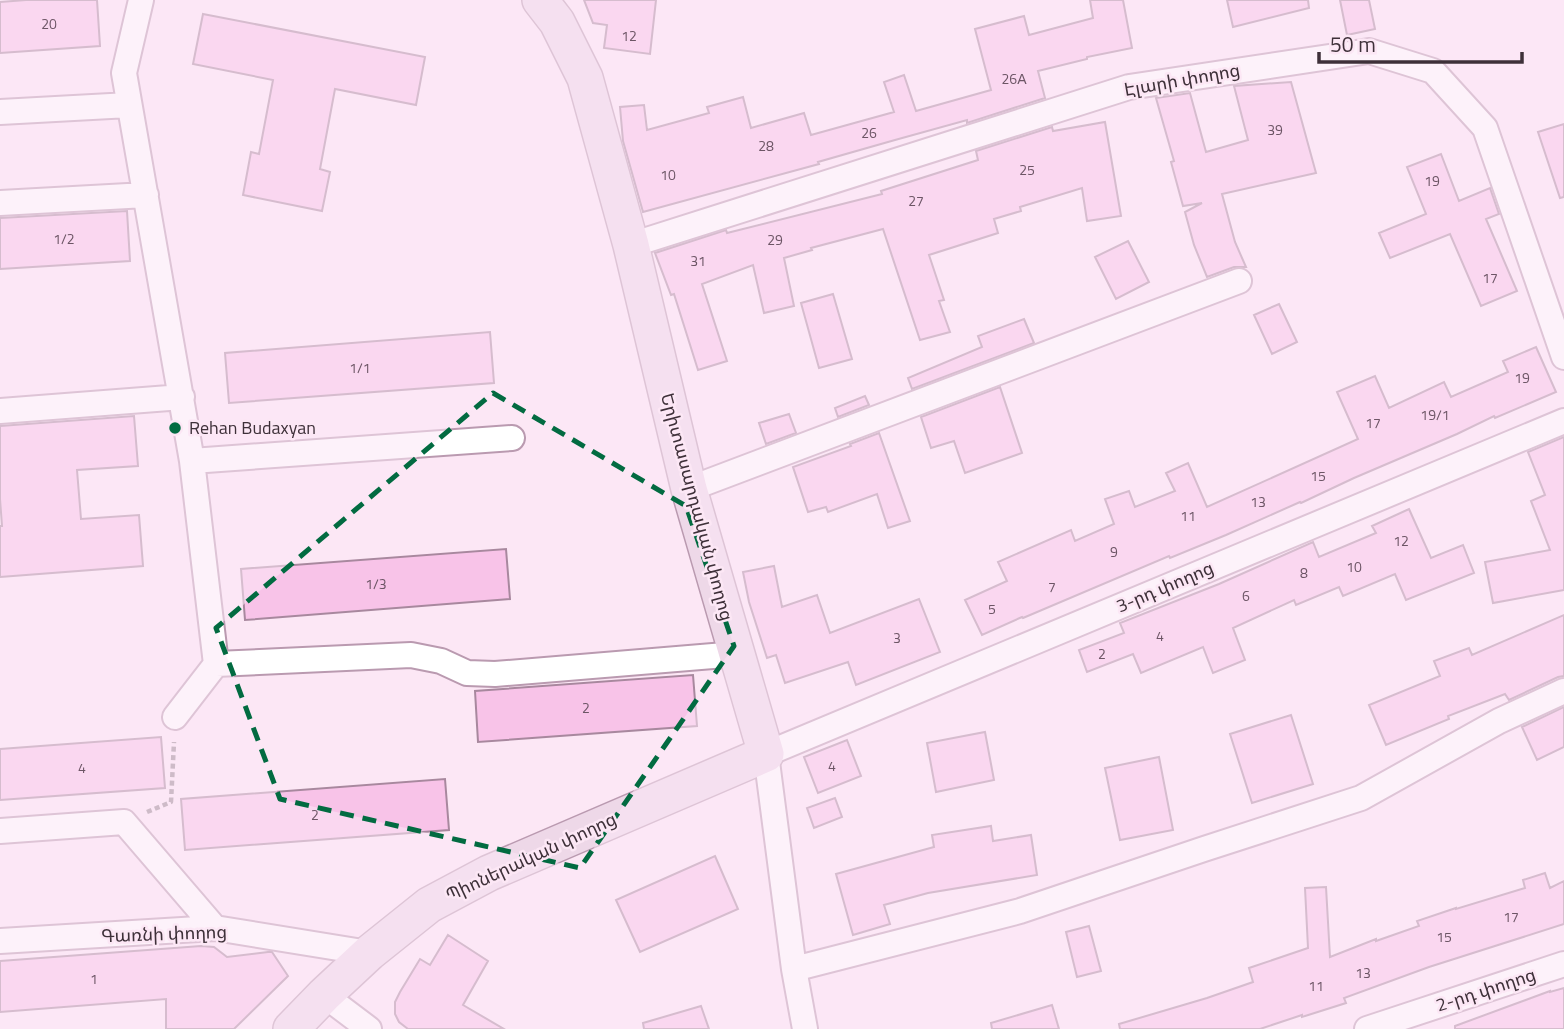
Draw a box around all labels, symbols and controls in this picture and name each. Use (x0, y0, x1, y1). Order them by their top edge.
house number: 20 (41, 13, 57, 34)
scale bar (1319, 21, 1522, 65)
house number: 12 (621, 25, 637, 46)
text: 50 m (1330, 28, 1376, 60)
street label: Էլարի փողոց (1122, 56, 1242, 103)
house number: 26А (1001, 68, 1027, 89)
house number: 39 (1267, 119, 1283, 140)
house number: 26 (861, 122, 877, 143)
house number: 28 (758, 135, 774, 156)
house number: 25 (1019, 159, 1035, 180)
house number: 10 (660, 164, 676, 185)
house number: 19 (1424, 170, 1440, 191)
house number: 27 (908, 190, 924, 211)
house number: 1/2 (53, 228, 75, 249)
house number: 29 (767, 229, 783, 250)
house number: 31 (690, 250, 706, 271)
house number: 17 (1482, 267, 1498, 288)
house number: 1/1 (349, 357, 371, 378)
house number: 19 (1514, 367, 1530, 388)
street label: Երիտասարդական փողոց (654, 390, 741, 624)
house number: 19/1 (1420, 404, 1450, 425)
house number: 17 (1365, 412, 1381, 433)
place label: Rehan Budaxyan (189, 414, 316, 441)
marker: Rehan Budaxyan (167, 420, 183, 436)
house number: 15 (1310, 465, 1326, 486)
house number: 13 (1250, 491, 1266, 512)
house number: 11 (1180, 505, 1196, 526)
house number: 12 (1393, 530, 1409, 551)
house number: 9 (1110, 541, 1118, 562)
street label: 3-րդ փողոց (1112, 554, 1218, 619)
house number: 10 (1346, 556, 1362, 577)
house number: 8 (1300, 562, 1308, 583)
house number: 1/3 (365, 573, 387, 594)
house number: 7 (1048, 576, 1056, 597)
house number: 6 (1242, 585, 1250, 606)
house number: 5 (988, 598, 996, 619)
house number: 4 (1156, 625, 1164, 646)
house number: 3 (893, 627, 901, 648)
house number: 2 (1098, 643, 1106, 664)
house number: 2 (582, 697, 590, 718)
house number: 4 (828, 755, 836, 776)
house number: 4 (78, 757, 86, 778)
house number: 2 (311, 804, 319, 825)
street label: Պիոներական փողոց (441, 805, 621, 908)
house number: 17 (1503, 906, 1519, 927)
street label: Գառնի փողոց (100, 918, 228, 949)
house number: 15 (1436, 926, 1452, 947)
street label: 2-րդ փողոց (1432, 961, 1539, 1018)
house number: 13 (1355, 962, 1371, 983)
house number: 1 (90, 968, 98, 989)
house number: 11 (1308, 975, 1324, 996)

